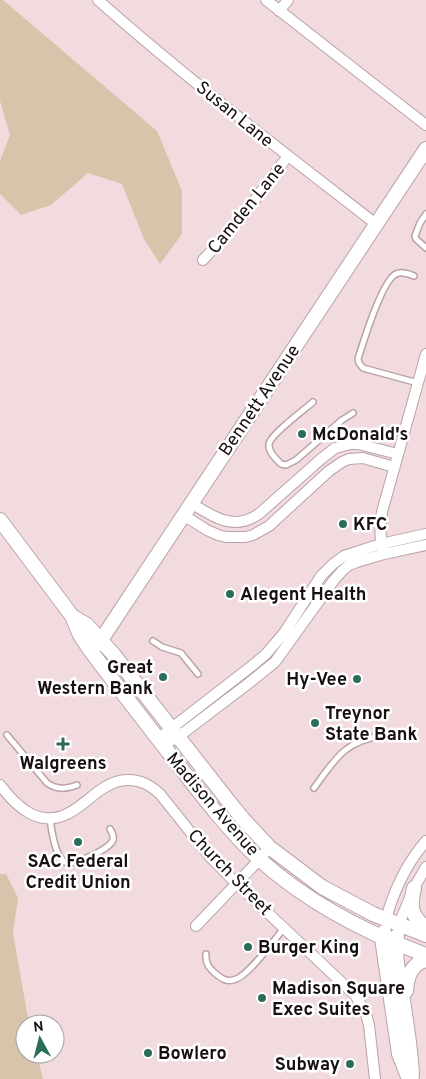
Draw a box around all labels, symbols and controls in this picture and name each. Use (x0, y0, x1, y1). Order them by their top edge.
street label: Susan Lane (191, 77, 277, 153)
street label: Camden Lane (203, 159, 291, 259)
street label: Bennett Avenue (215, 341, 306, 461)
place label: McDonald's (312, 424, 408, 447)
marker: McDonald's (296, 428, 308, 440)
place label: KFC (353, 514, 387, 537)
marker: KFC (337, 518, 349, 530)
place label: Alegent Health (240, 584, 366, 607)
marker: Alegent Health (224, 588, 236, 600)
place label: Great Western Bank (37, 657, 153, 701)
place label: Hy-Vee (286, 669, 347, 692)
marker: Great Western Bank (157, 671, 169, 683)
marker: Hy-Vee (351, 673, 363, 685)
place label: Treynor State Bank (325, 703, 418, 747)
marker: Treynor State Bank (309, 717, 321, 729)
marker: Walgreens (57, 738, 69, 750)
street label: Madison Avenue (160, 748, 263, 862)
place label: Walgreens (19, 753, 107, 776)
street label: Church Street (182, 825, 276, 921)
marker: SAC Federal Credit Union (72, 836, 84, 848)
place label: SAC Federal Credit Union (25, 851, 131, 895)
place label: Burger King (258, 937, 359, 960)
marker: Burger King (242, 941, 254, 953)
place label: Madison Square Exec Suites (272, 978, 405, 1022)
marker: Madison Square Exec Suites (256, 992, 268, 1004)
north arrow (15, 1014, 65, 1064)
text: N (33, 1019, 45, 1037)
place label: Bowlero (158, 1043, 227, 1066)
marker: Bowlero (142, 1047, 154, 1059)
place label: Subway (275, 1054, 340, 1077)
marker: Subway (344, 1058, 356, 1070)

